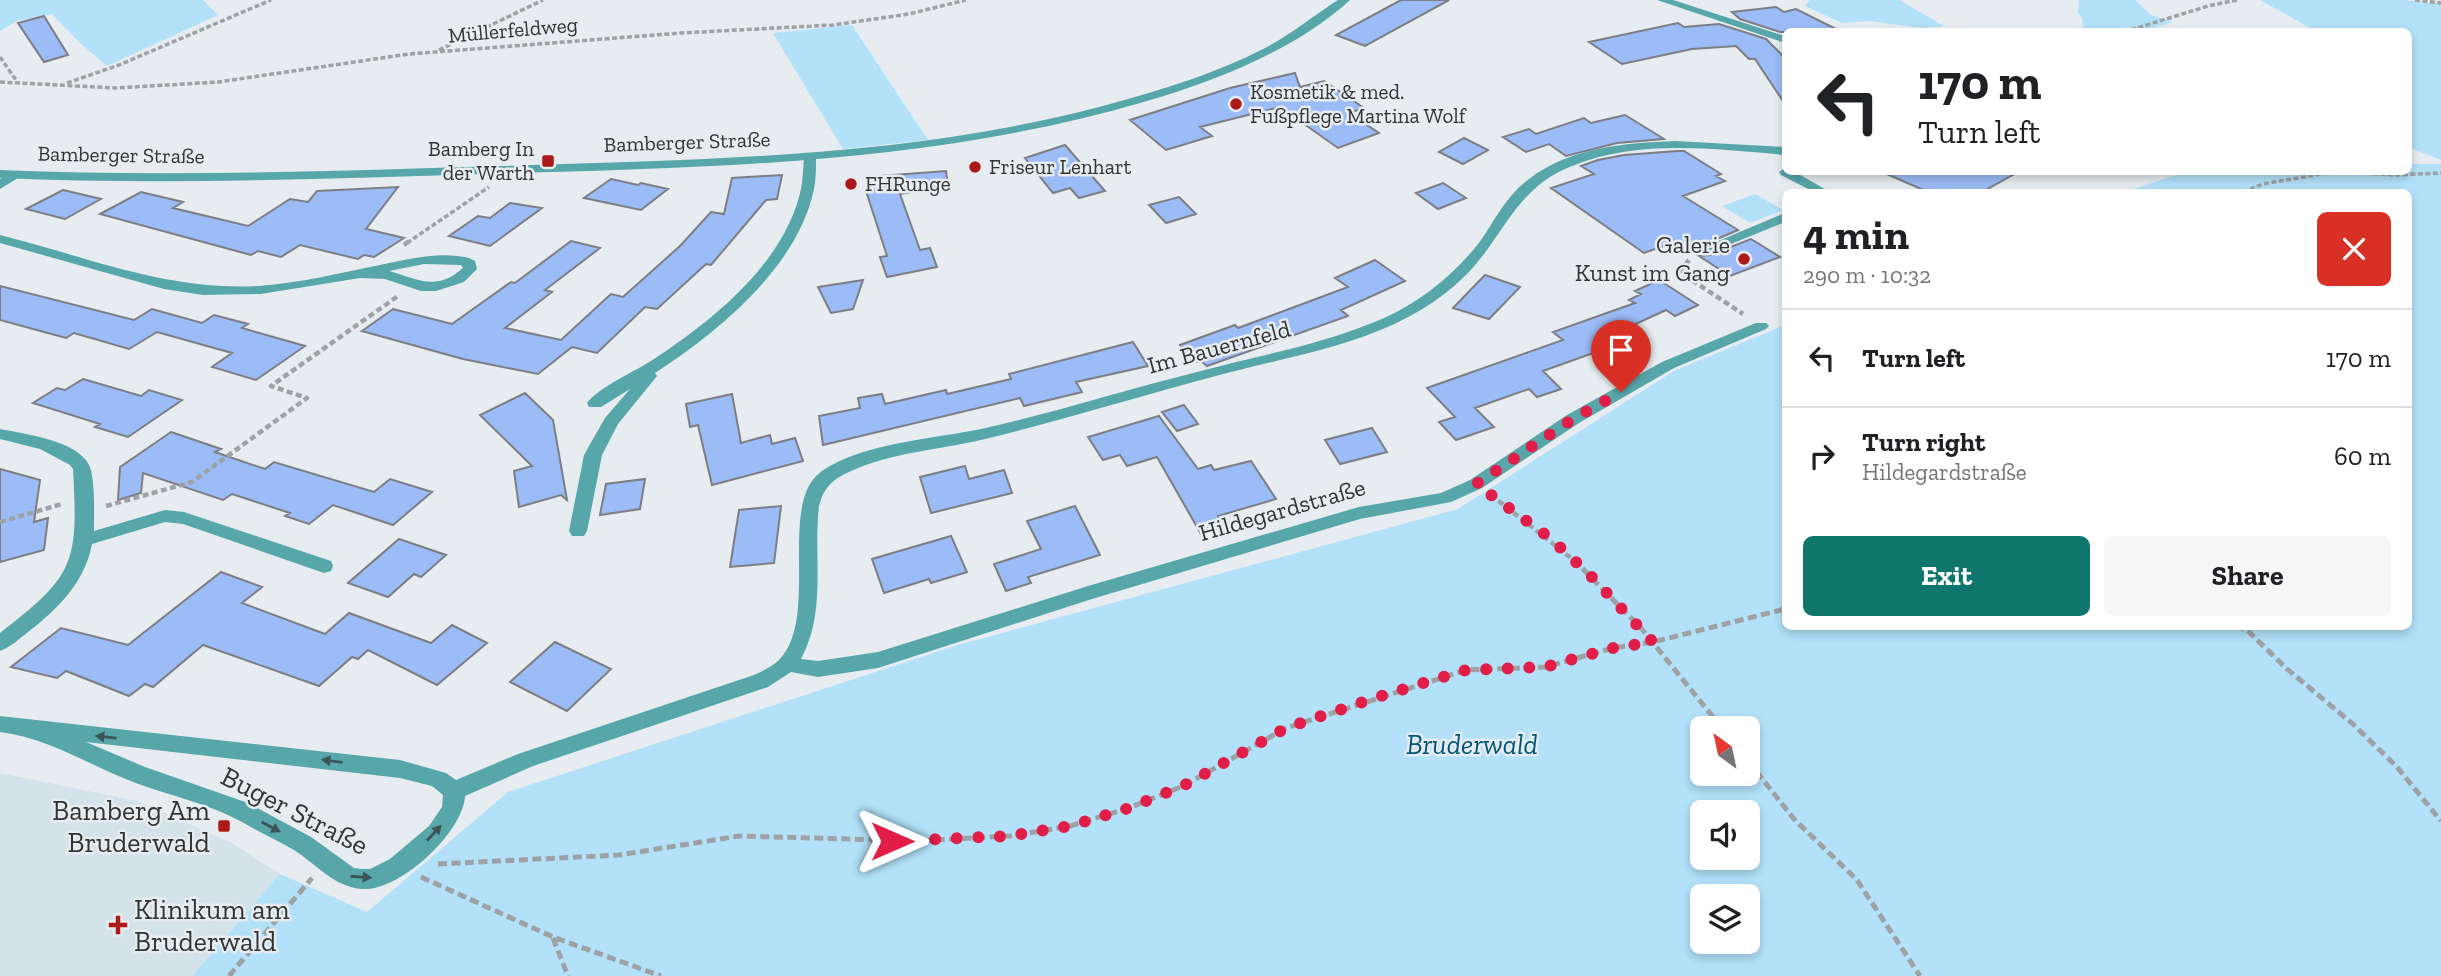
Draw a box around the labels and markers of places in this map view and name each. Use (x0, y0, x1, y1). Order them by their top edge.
place label: Kosmetik & med. Fußpflege Martina Wolf (1250, 79, 1467, 128)
marker: Kosmetik & med. Fußpflege Martina Wolf (1228, 96, 1244, 112)
place label: Bamberg In der Warth (428, 136, 534, 185)
marker: Bamberg In der Warth (540, 153, 556, 169)
place label: Friseur Lenhart (989, 154, 1132, 179)
marker: Friseur Lenhart (967, 159, 983, 175)
place label: FHRunge (865, 171, 951, 196)
marker: FHRunge (843, 176, 859, 192)
place label: Galerie Kunst im Gang (1575, 230, 1730, 287)
marker: Galerie Kunst im Gang (1736, 251, 1752, 267)
pin (1591, 320, 1651, 392)
place label: Bamberg Am Bruderwald (52, 794, 210, 859)
marker: Bamberg Am Bruderwald (216, 818, 232, 834)
place label: Klinikum am Bruderwald (134, 893, 290, 958)
marker: Klinikum am Bruderwald (108, 915, 128, 935)

